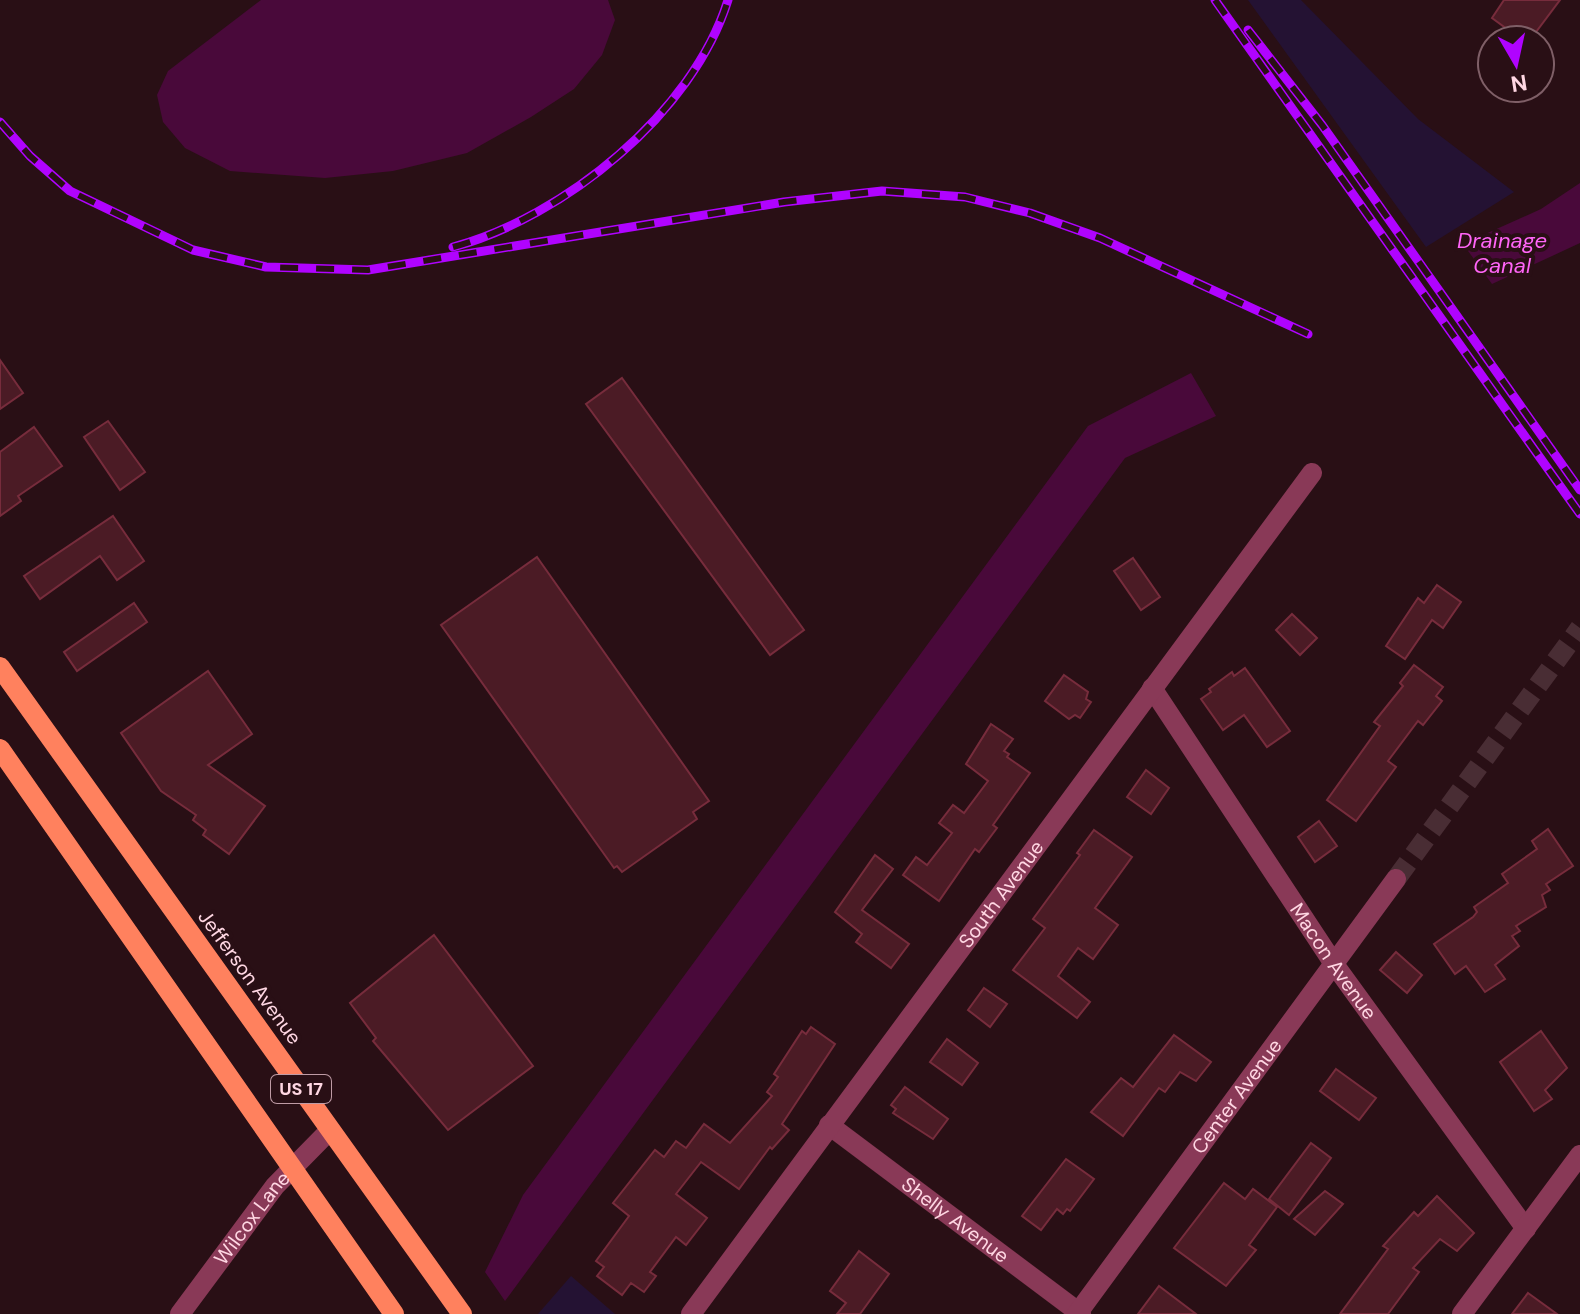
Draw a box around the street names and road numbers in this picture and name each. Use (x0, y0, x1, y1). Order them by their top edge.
street label: South Avenue (953, 835, 1049, 953)
street label: Macon Avenue (1284, 898, 1383, 1025)
street label: Jefferson Avenue (192, 905, 308, 1049)
street label: Center Avenue (1186, 1033, 1288, 1159)
road number: US 17 (271, 1075, 331, 1103)
street label: Wilcox Lane (208, 1165, 296, 1270)
street label: Shelly Avenue (896, 1171, 1014, 1269)

